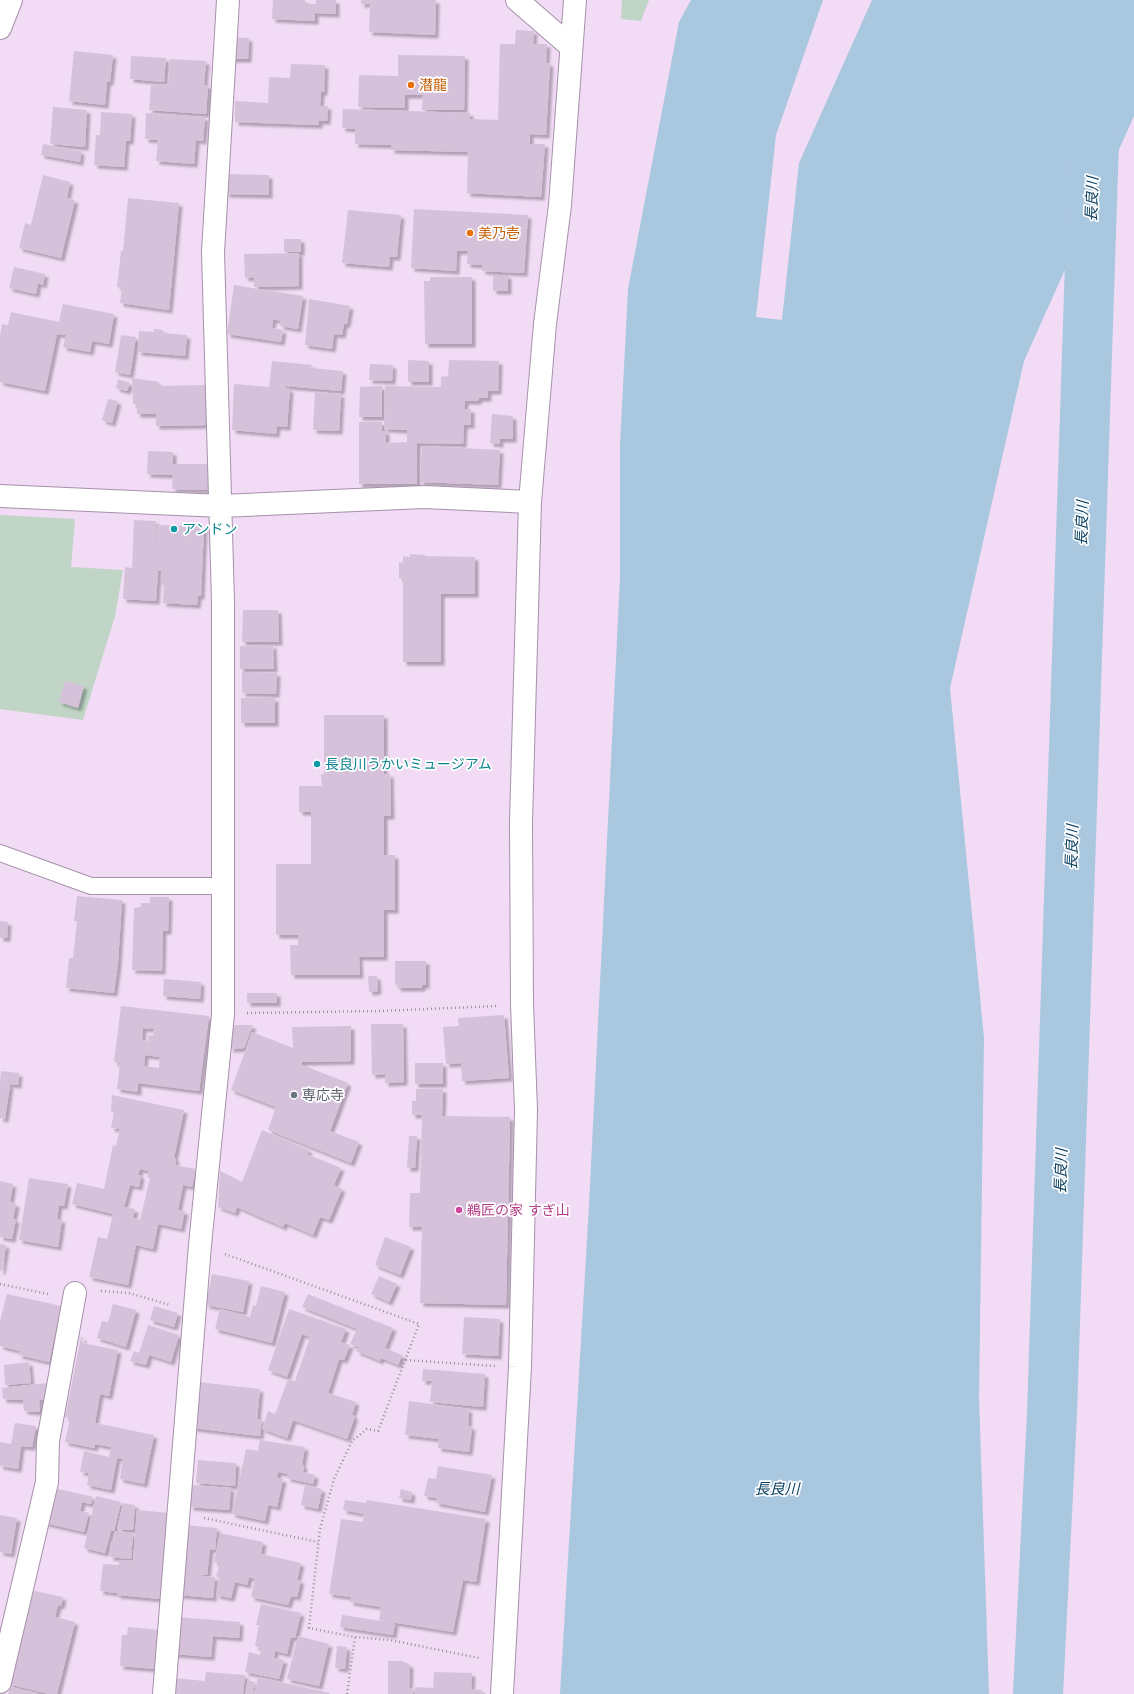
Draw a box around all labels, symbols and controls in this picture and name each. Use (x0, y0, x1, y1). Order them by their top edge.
place label: 潜龍 (419, 77, 447, 93)
marker: 潜龍 (406, 80, 416, 90)
water label: 長良川 (1082, 174, 1102, 222)
place label: 美乃壱 (478, 225, 520, 241)
marker: 美乃壱 (465, 228, 475, 238)
water label: 長良川 (1072, 498, 1092, 546)
place label: アンドン (182, 521, 237, 537)
marker: アンドン (169, 524, 179, 534)
place label: 長良川うかいミュージアム (325, 756, 492, 772)
marker: 長良川うかいミュージアム (312, 759, 322, 769)
water label: 長良川 (1062, 822, 1082, 870)
place label: 専応寺 (302, 1087, 344, 1103)
marker: 専応寺 (289, 1090, 299, 1100)
water label: 長良川 (1051, 1146, 1071, 1194)
place label: 鵜匠の家 すぎ山 (467, 1202, 570, 1218)
marker: 鵜匠の家 すぎ山 (454, 1205, 464, 1215)
water label: 長良川 (754, 1480, 801, 1498)

